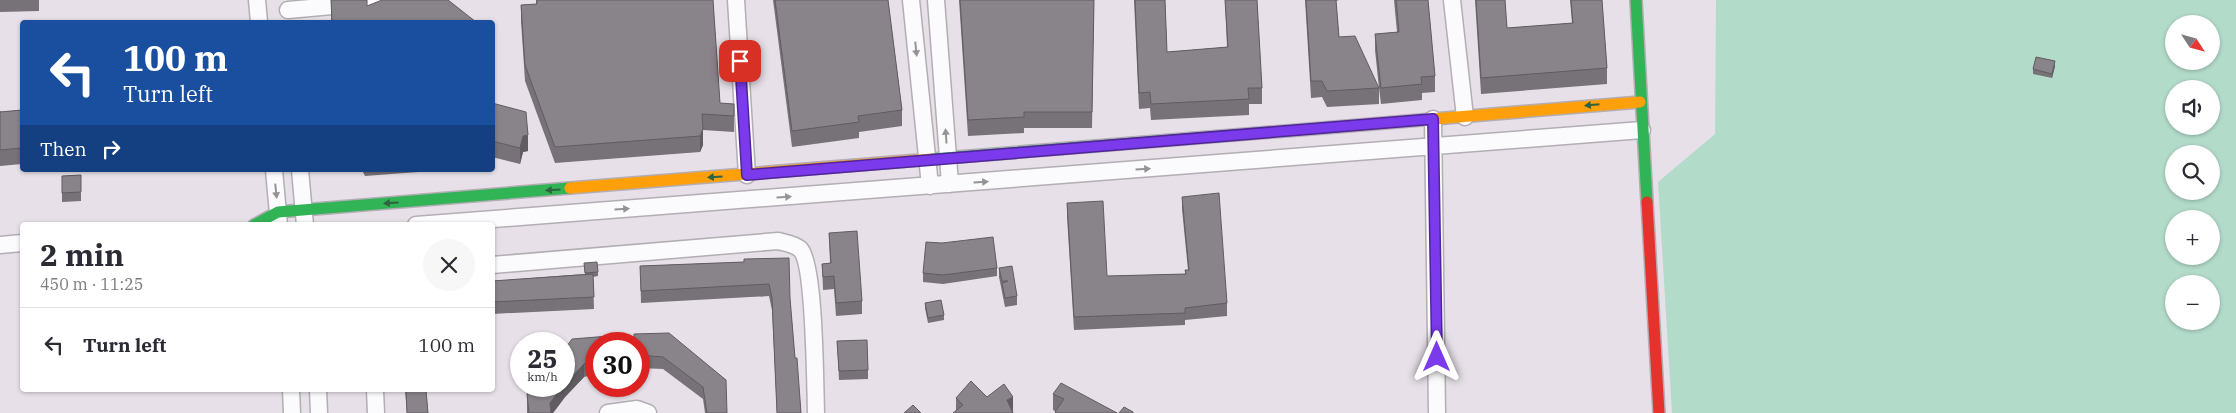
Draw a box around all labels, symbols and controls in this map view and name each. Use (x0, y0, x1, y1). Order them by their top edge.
north arrow (2165, 15, 2220, 70)
map controls (2165, 15, 2220, 330)
text: 100 m (123, 35, 228, 81)
icon: left (40, 40, 105, 105)
pin (719, 40, 761, 82)
one-way arrow (912, 41, 920, 57)
icon: arrive (726, 47, 754, 75)
text: Turn left (123, 79, 213, 108)
button: sound (2165, 80, 2220, 135)
one-way arrow (1584, 102, 1600, 110)
one-way arrow (942, 127, 950, 143)
icon: right (97, 135, 125, 163)
text: Then (40, 137, 87, 161)
button: search (2165, 145, 2220, 200)
one-way arrow (1135, 165, 1151, 173)
one-way arrow (707, 174, 723, 182)
one-way arrow (973, 177, 989, 185)
one-way arrow (272, 183, 280, 199)
one-way arrow (545, 186, 561, 194)
one-way arrow (776, 193, 792, 201)
one-way arrow (383, 199, 399, 207)
one-way arrow (614, 205, 630, 213)
button: + (2165, 210, 2220, 265)
text: 2 min (40, 235, 124, 274)
button: close (423, 239, 475, 291)
text: 450 m · 11:25 (40, 274, 143, 294)
button: − (2165, 275, 2220, 330)
position arrow (1410, 330, 1462, 382)
icon: left (40, 331, 68, 359)
speed limit sign: 30 (585, 332, 650, 397)
text: Turn left (83, 333, 166, 357)
text: 100 m (418, 333, 475, 357)
text: 25 (527, 342, 558, 375)
text: km/h (527, 369, 558, 384)

